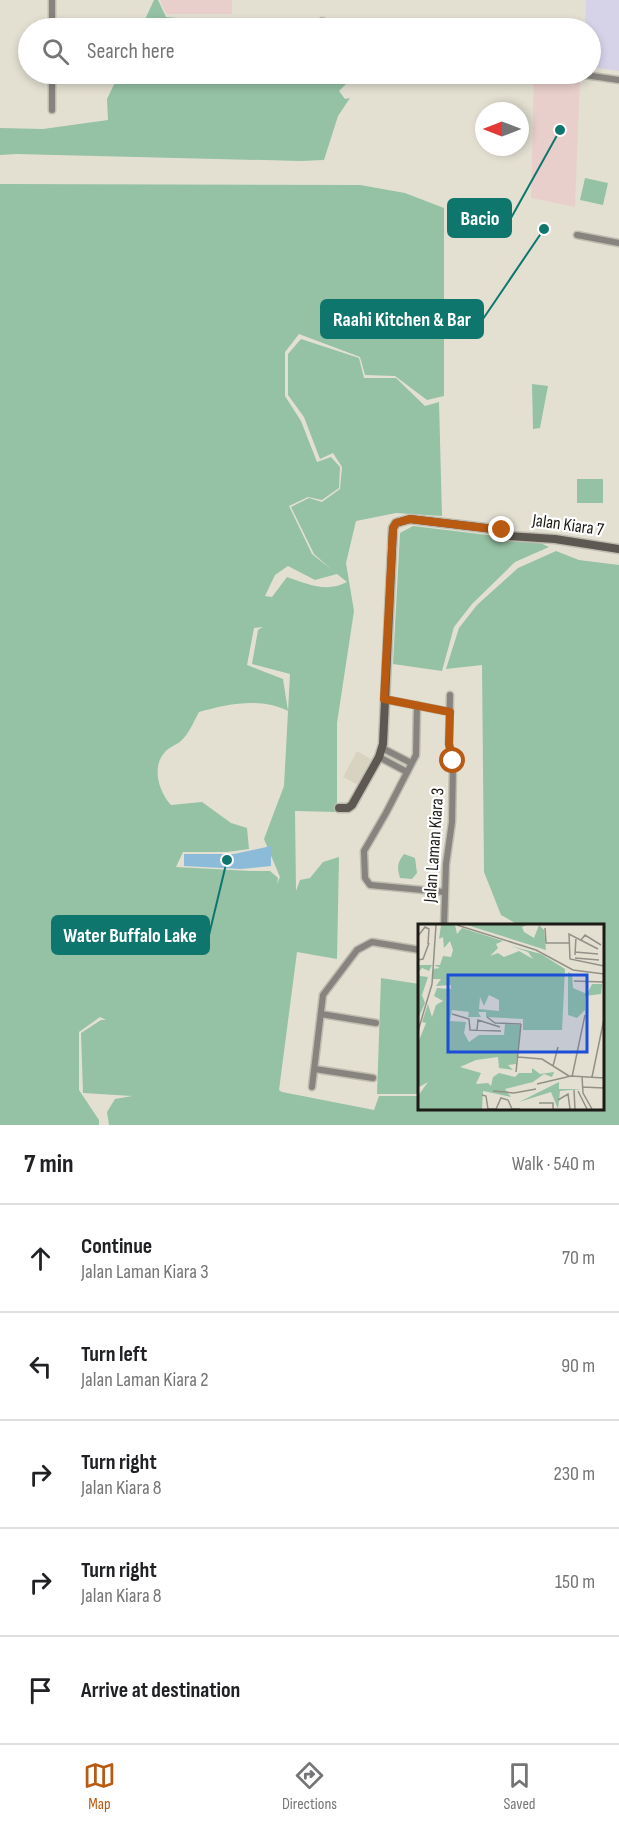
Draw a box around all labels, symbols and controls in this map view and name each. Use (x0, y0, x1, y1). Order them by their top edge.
search box (18, 18, 601, 84)
icon: search (39, 35, 72, 68)
text: Search here (87, 38, 174, 65)
north arrow (475, 102, 529, 156)
callout: Bacio (448, 199, 511, 237)
text: Bacio (461, 207, 500, 231)
callout: Raahi Kitchen & Bar (321, 300, 483, 338)
text: Raahi Kitchen & Bar (333, 308, 471, 332)
street label: Jalan Kiara 7 (530, 509, 606, 541)
route end (488, 516, 514, 542)
route start (439, 747, 465, 773)
street label: Jalan Laman Kiara 3 (419, 787, 448, 904)
callout: Water Buffalo Lake (52, 916, 209, 954)
text: Water Buffalo Lake (63, 924, 197, 948)
inset map (418, 924, 604, 1110)
text: 7 min (24, 1149, 73, 1180)
text: Walk · 540 m (512, 1152, 595, 1176)
text: Continue (81, 1233, 152, 1260)
icon: ahead (24, 1242, 57, 1275)
text: 70 m (562, 1246, 595, 1270)
text: Jalan Laman Kiara 3 (81, 1260, 209, 1284)
text: Turn left (81, 1341, 147, 1368)
icon: left (24, 1350, 57, 1383)
text: 90 m (561, 1354, 595, 1378)
text: Jalan Laman Kiara 2 (81, 1368, 208, 1392)
text: Turn right (81, 1449, 157, 1476)
icon: right (24, 1458, 57, 1491)
text: 230 m (553, 1462, 595, 1486)
text: Jalan Kiara 8 (81, 1476, 162, 1500)
text: Turn right (81, 1557, 157, 1584)
icon: right (24, 1566, 57, 1599)
text: 150 m (555, 1570, 595, 1594)
text: Jalan Kiara 8 (81, 1584, 162, 1608)
icon: arrive (24, 1674, 57, 1707)
text: Arrive at destination (81, 1677, 240, 1704)
tab: Map (83, 1759, 116, 1814)
tab: Directions (282, 1759, 337, 1814)
tab: Saved (503, 1759, 536, 1814)

